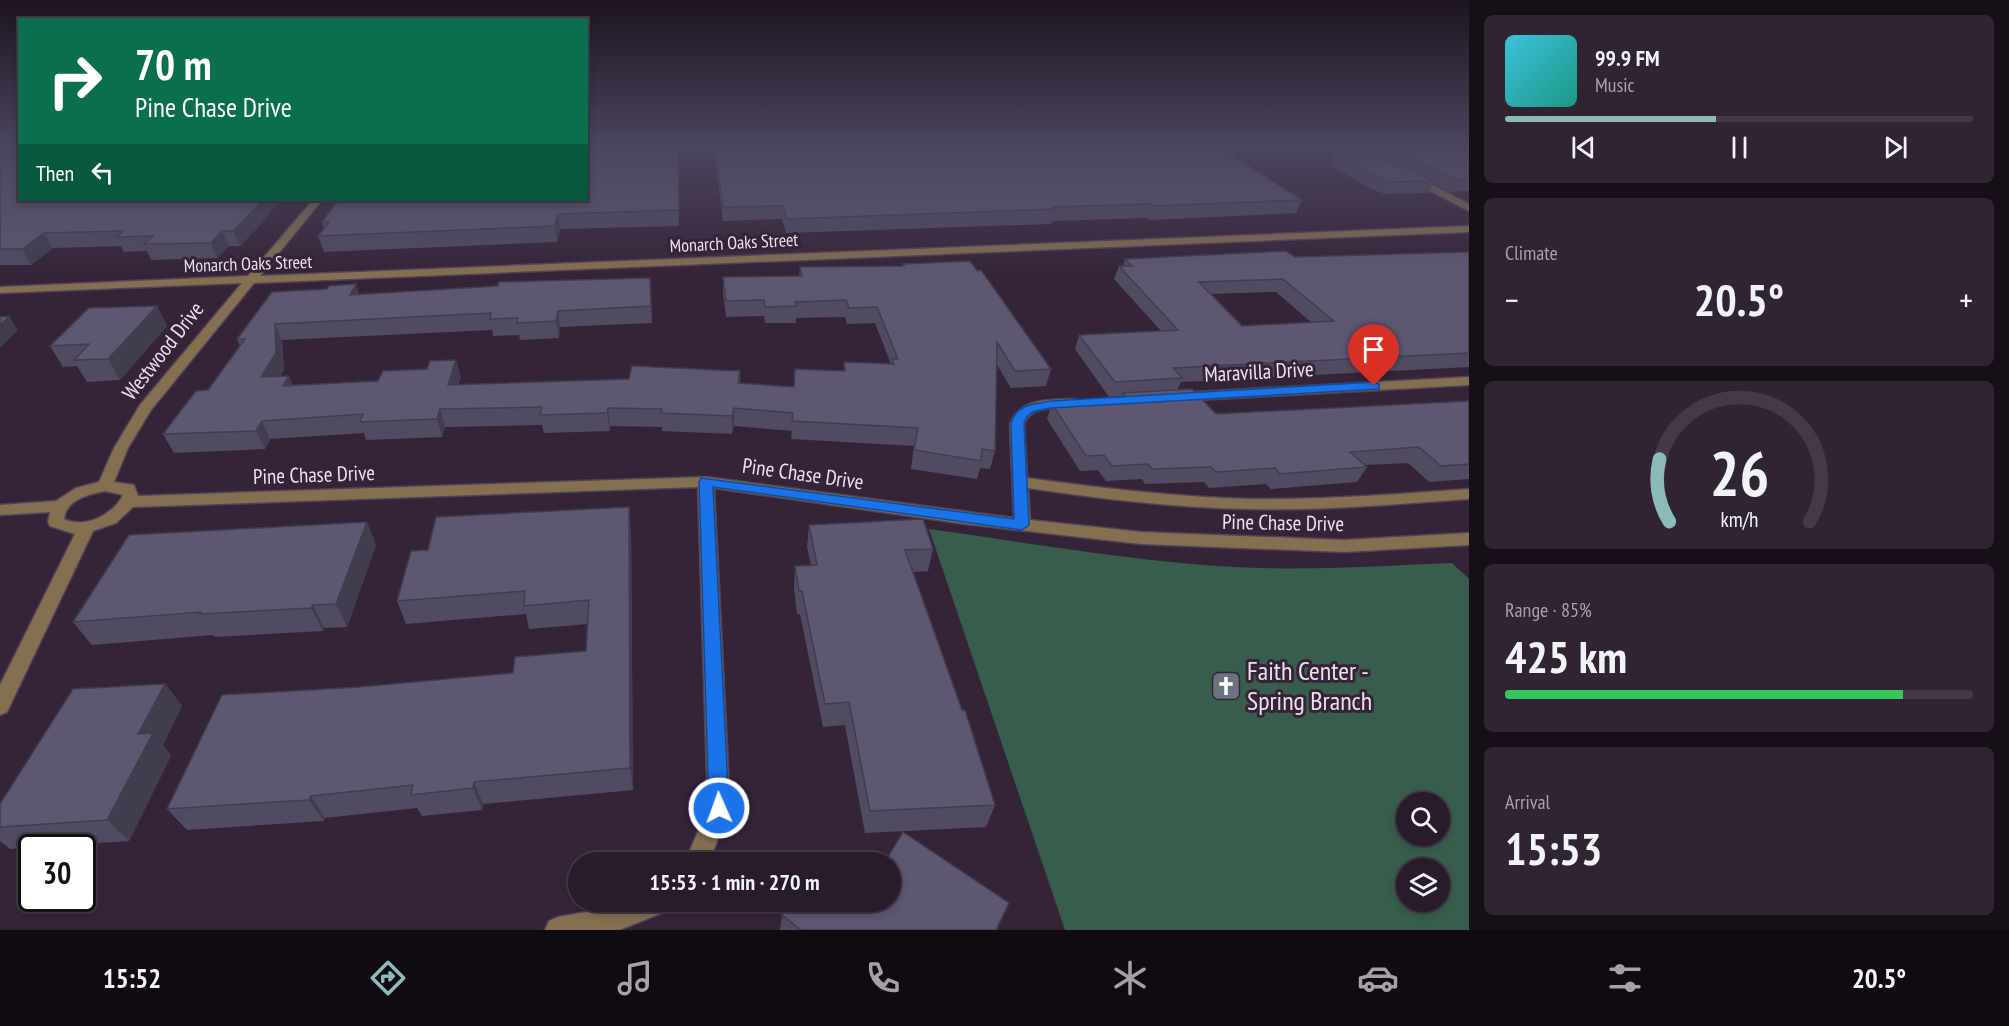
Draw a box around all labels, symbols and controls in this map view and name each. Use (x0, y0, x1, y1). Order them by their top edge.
text: 70 m (135, 37, 212, 92)
icon: right (36, 42, 114, 120)
text: 99.9 FM (1595, 44, 1660, 72)
text: Music (1595, 72, 1635, 98)
text: Pine Chase Drive (135, 90, 292, 124)
icon: previous (1567, 131, 1600, 164)
icon: pause (1723, 131, 1756, 164)
icon: next (1879, 131, 1912, 164)
icon: left (86, 156, 119, 189)
text: Then (36, 159, 74, 187)
street label: Monarch Oaks Street (669, 228, 799, 257)
text: Climate (1505, 240, 1558, 266)
street label: Monarch Oaks Street (183, 250, 313, 277)
text: 20.5° (1694, 270, 1784, 328)
text: − (1505, 278, 1519, 321)
text: + (1959, 278, 1973, 321)
street label: Westwood Drive (116, 296, 209, 405)
pin (1348, 324, 1399, 386)
icon: arrive (1357, 333, 1390, 366)
street label: Maravilla Drive (1204, 355, 1314, 388)
text: 26 (1709, 432, 1769, 513)
street label: Pine Chase Drive (741, 452, 865, 495)
street label: Pine Chase Drive (253, 459, 375, 490)
text: km/h (1720, 505, 1758, 533)
street label: Pine Chase Drive (1222, 508, 1344, 537)
text: Range · 85% (1505, 597, 1592, 623)
text: 425 km (1505, 627, 1627, 685)
place label: Faith Center - Spring Branch (1247, 654, 1372, 717)
church icon: Faith Center - Spring Branch (1210, 670, 1242, 702)
position arrow (687, 776, 751, 840)
text: Arrival (1505, 789, 1550, 815)
map controls (1396, 792, 1450, 912)
button: search (1396, 792, 1450, 846)
text: 15:53 (1505, 819, 1602, 877)
speed limit sign: 30 (18, 834, 96, 912)
button: layers (1396, 858, 1450, 912)
text: 15:53 · 1 min · 270 m (649, 868, 820, 896)
icon: directions (367, 957, 409, 999)
icon: music (614, 957, 656, 999)
icon: phone (862, 957, 904, 999)
icon: climate (1109, 957, 1151, 999)
icon: car (1357, 957, 1399, 999)
icon: filters (1604, 957, 1646, 999)
text: 15:52 (103, 961, 161, 995)
text: 20.5° (1852, 961, 1906, 995)

